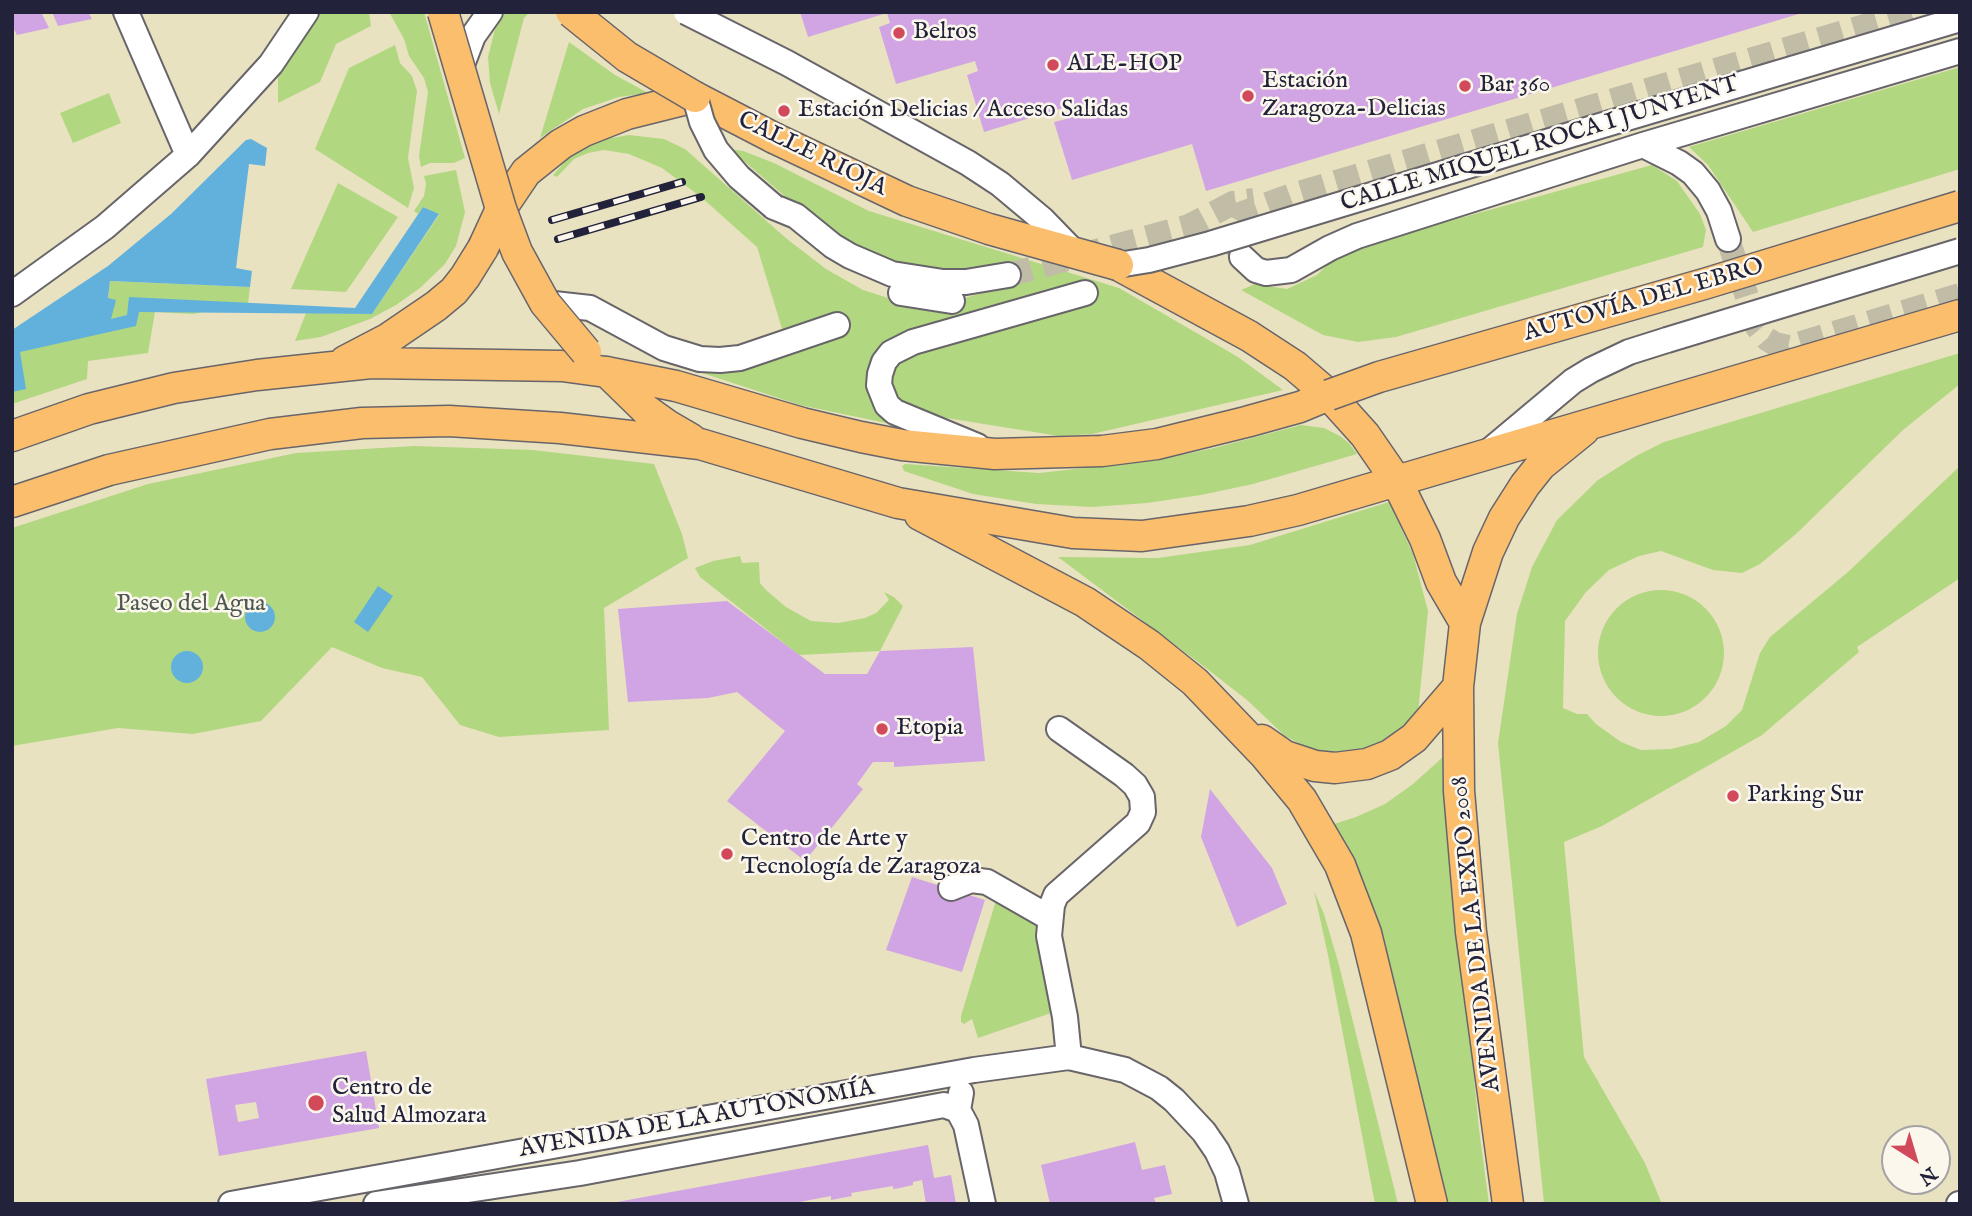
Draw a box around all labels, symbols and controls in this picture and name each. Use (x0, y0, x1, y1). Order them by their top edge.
place label: Belros (913, 19, 977, 47)
marker: Belros (891, 25, 907, 41)
place label: ALE-HOP (1067, 51, 1182, 79)
marker: ALE-HOP (1045, 57, 1061, 73)
place label: Estación Zaragoza-Delicias (1262, 68, 1446, 124)
street label: CALLE MIQUEL ROCA I JUNYENT (1337, 71, 1743, 219)
place label: Bar 360 (1479, 72, 1550, 100)
marker: Bar 360 (1457, 78, 1473, 94)
marker: Estación Zaragoza-Delicias (1240, 88, 1256, 104)
place label: Estación Delicias / Acceso Salidas (798, 97, 1128, 125)
marker: Estación Delicias / Acceso Salidas (776, 103, 792, 119)
street label: CALLE RIOJA (733, 106, 891, 204)
street label: AUTOVÍA DEL EBRO (1521, 253, 1767, 349)
park label: Paseo del Agua (116, 591, 266, 619)
place label: Etopia (896, 715, 963, 743)
marker: Etopia (874, 721, 890, 737)
street label: AVENIDA DE LA EXPO 2008 (1446, 775, 1508, 1093)
place label: Parking Sur (1747, 782, 1864, 810)
marker: Parking Sur (1725, 788, 1741, 804)
place label: Centro de Arte y Tecnología de Zaragoza (741, 826, 981, 882)
marker: Centro de Arte y Tecnología de Zaragoza (719, 846, 735, 862)
place label: Centro de Salud Almozara (332, 1075, 486, 1131)
street label: AVENIDA DE LA AUTONOMÍA (517, 1075, 877, 1165)
marker: Centro de Salud Almozara (306, 1093, 326, 1113)
north arrow (1881, 1125, 1951, 1195)
text: N (1914, 1161, 1941, 1190)

